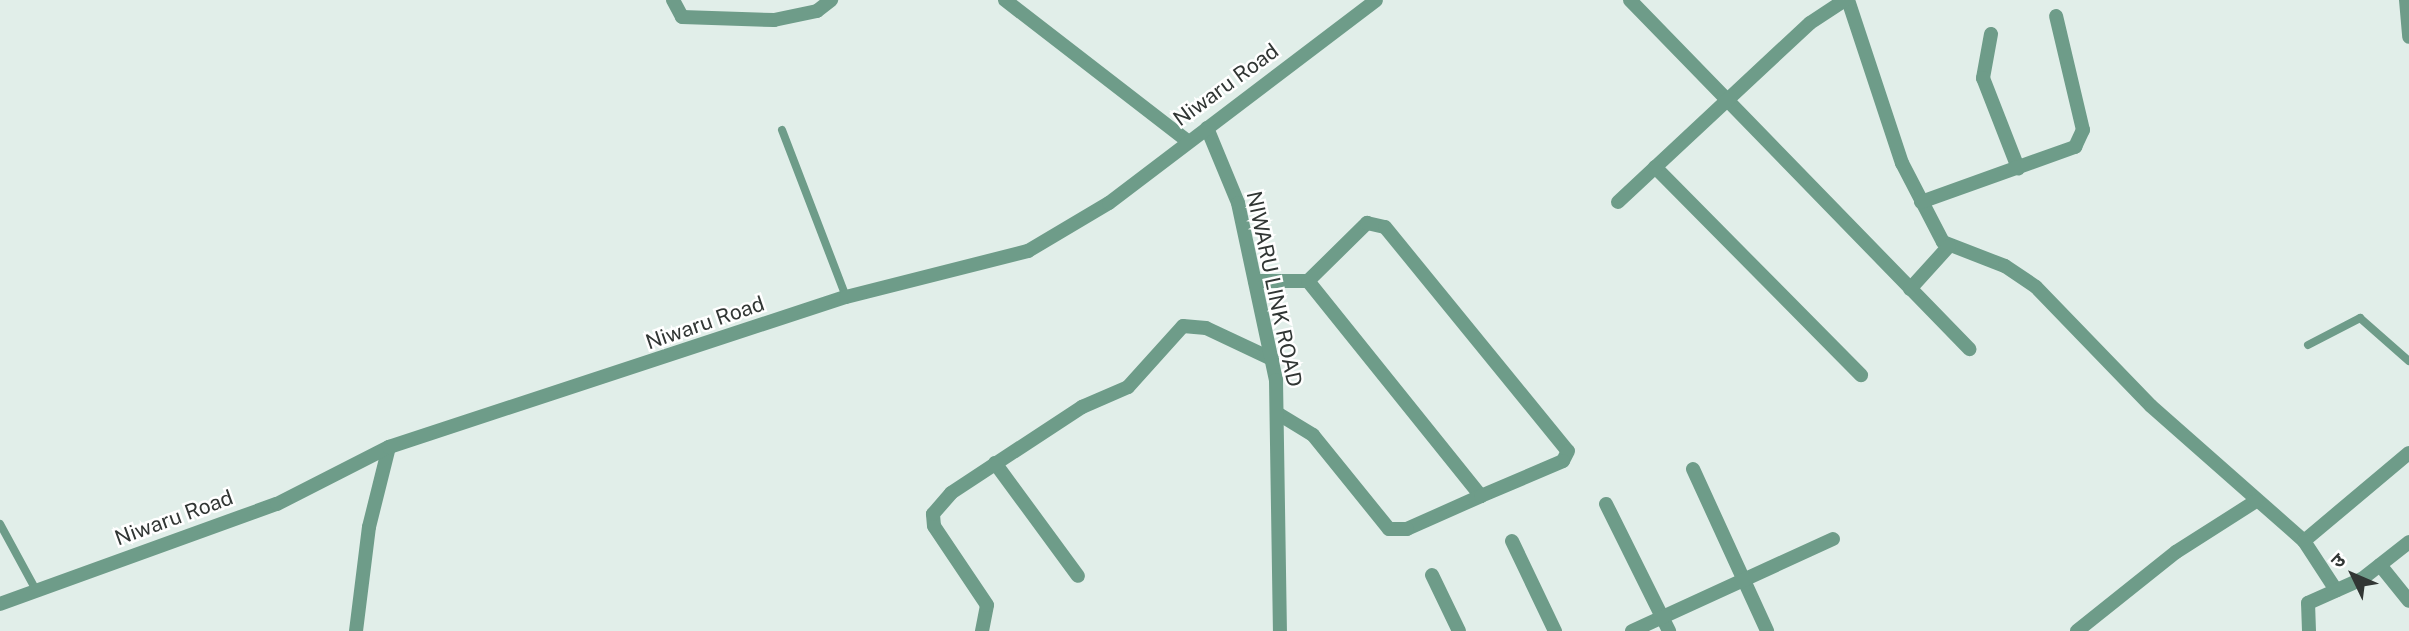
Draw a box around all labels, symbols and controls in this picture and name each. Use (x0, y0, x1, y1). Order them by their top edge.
street label: Niwaru Road (1168, 38, 1284, 132)
street label: NIWARU LINK ROAD (1241, 189, 1307, 389)
street label: Niwaru Road (642, 291, 768, 355)
street label: Niwaru Road (111, 485, 237, 551)
north arrow (2318, 540, 2388, 610)
text: उ (2326, 549, 2350, 572)

